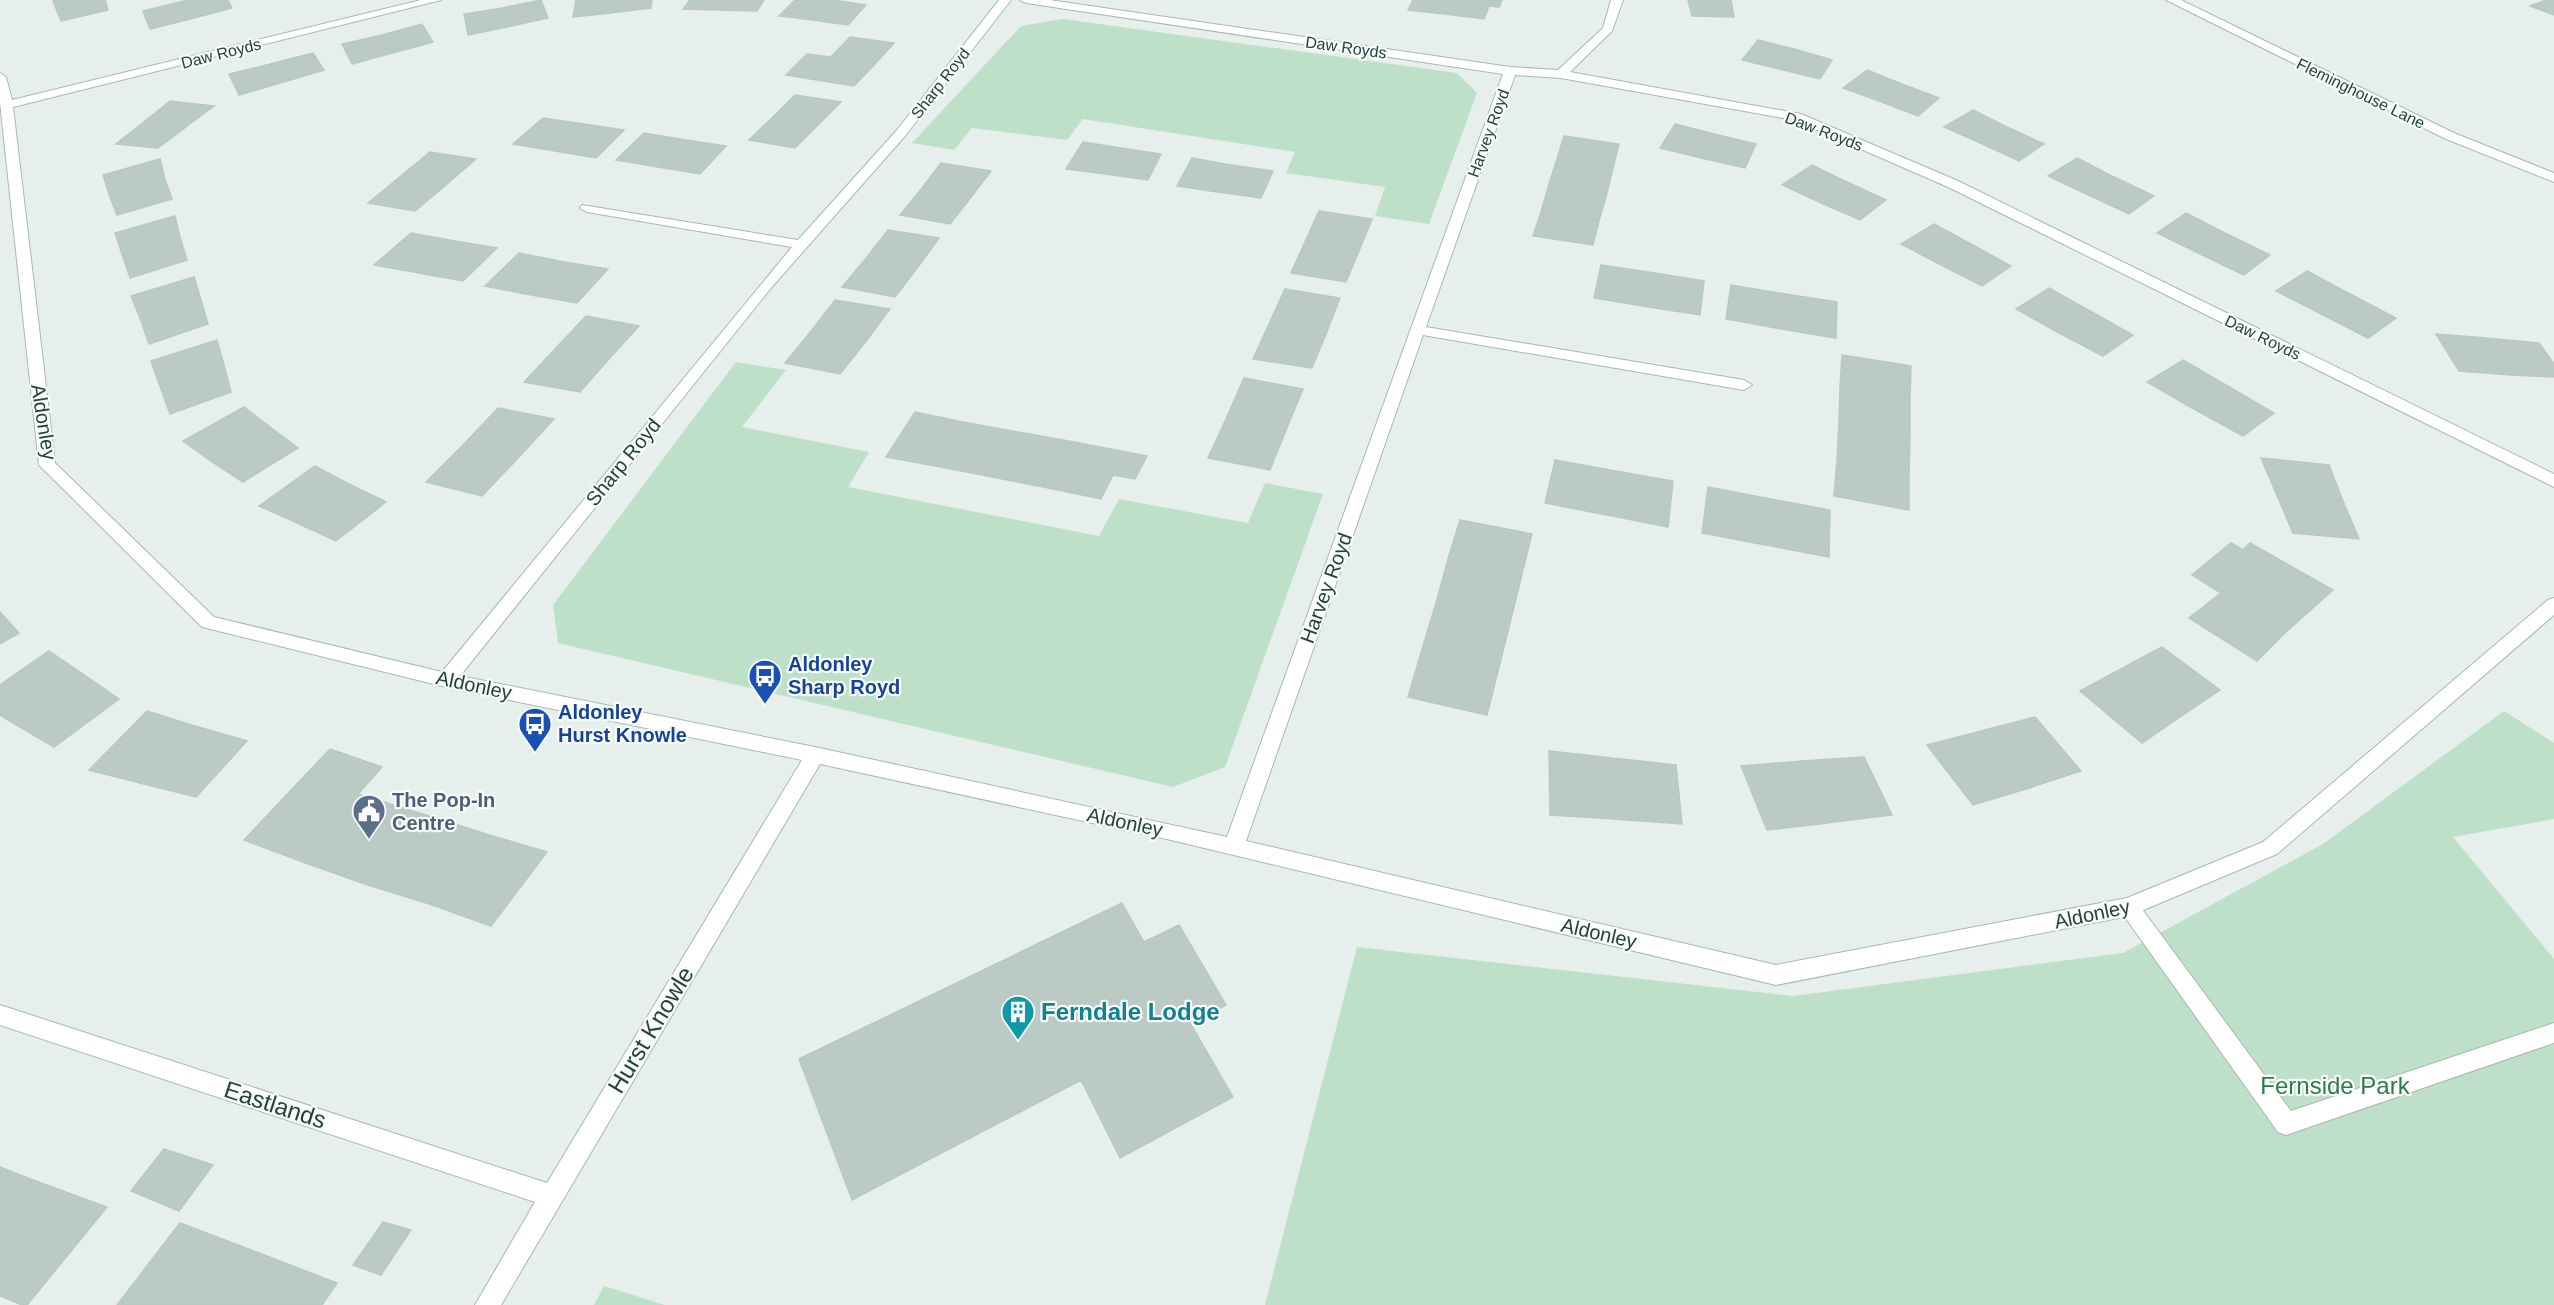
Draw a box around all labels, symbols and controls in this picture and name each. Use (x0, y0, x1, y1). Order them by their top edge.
street label: Daw Royds (1304, 33, 1388, 62)
street label: Daw Royds (179, 35, 263, 72)
street label: Sharp Royd (908, 45, 973, 122)
street label: Fleminghouse Lane (2294, 55, 2428, 132)
street label: Harvey Royd (1465, 87, 1512, 180)
street label: Daw Royds (1783, 109, 1865, 154)
street label: Daw Royds (2222, 312, 2303, 363)
street label: Aldonley (27, 382, 61, 462)
street label: Sharp Royd (581, 414, 665, 510)
street label: Harvey Royd (1296, 530, 1356, 646)
place label: Aldonley Sharp Royd (788, 653, 900, 698)
bus stop icon: Aldonley Sharp Royd (747, 658, 783, 705)
street label: Aldonley (434, 666, 514, 704)
place label: Aldonley Hurst Knowle (558, 701, 687, 746)
bus stop icon: Aldonley Hurst Knowle (517, 706, 553, 753)
place label: The Pop-In Centre (392, 789, 495, 834)
public building icon: The Pop-In Centre (351, 793, 387, 840)
street label: Aldonley (1085, 803, 1165, 841)
street label: Aldonley (2052, 895, 2132, 933)
street label: Aldonley (1559, 914, 1639, 952)
street label: Hurst Knowle (602, 962, 699, 1098)
building icon: Ferndale Lodge (1000, 994, 1036, 1041)
place label: Ferndale Lodge (1041, 998, 1220, 1025)
park label: Fernside Park (2260, 1072, 2411, 1099)
street label: Eastlands (221, 1075, 329, 1134)

